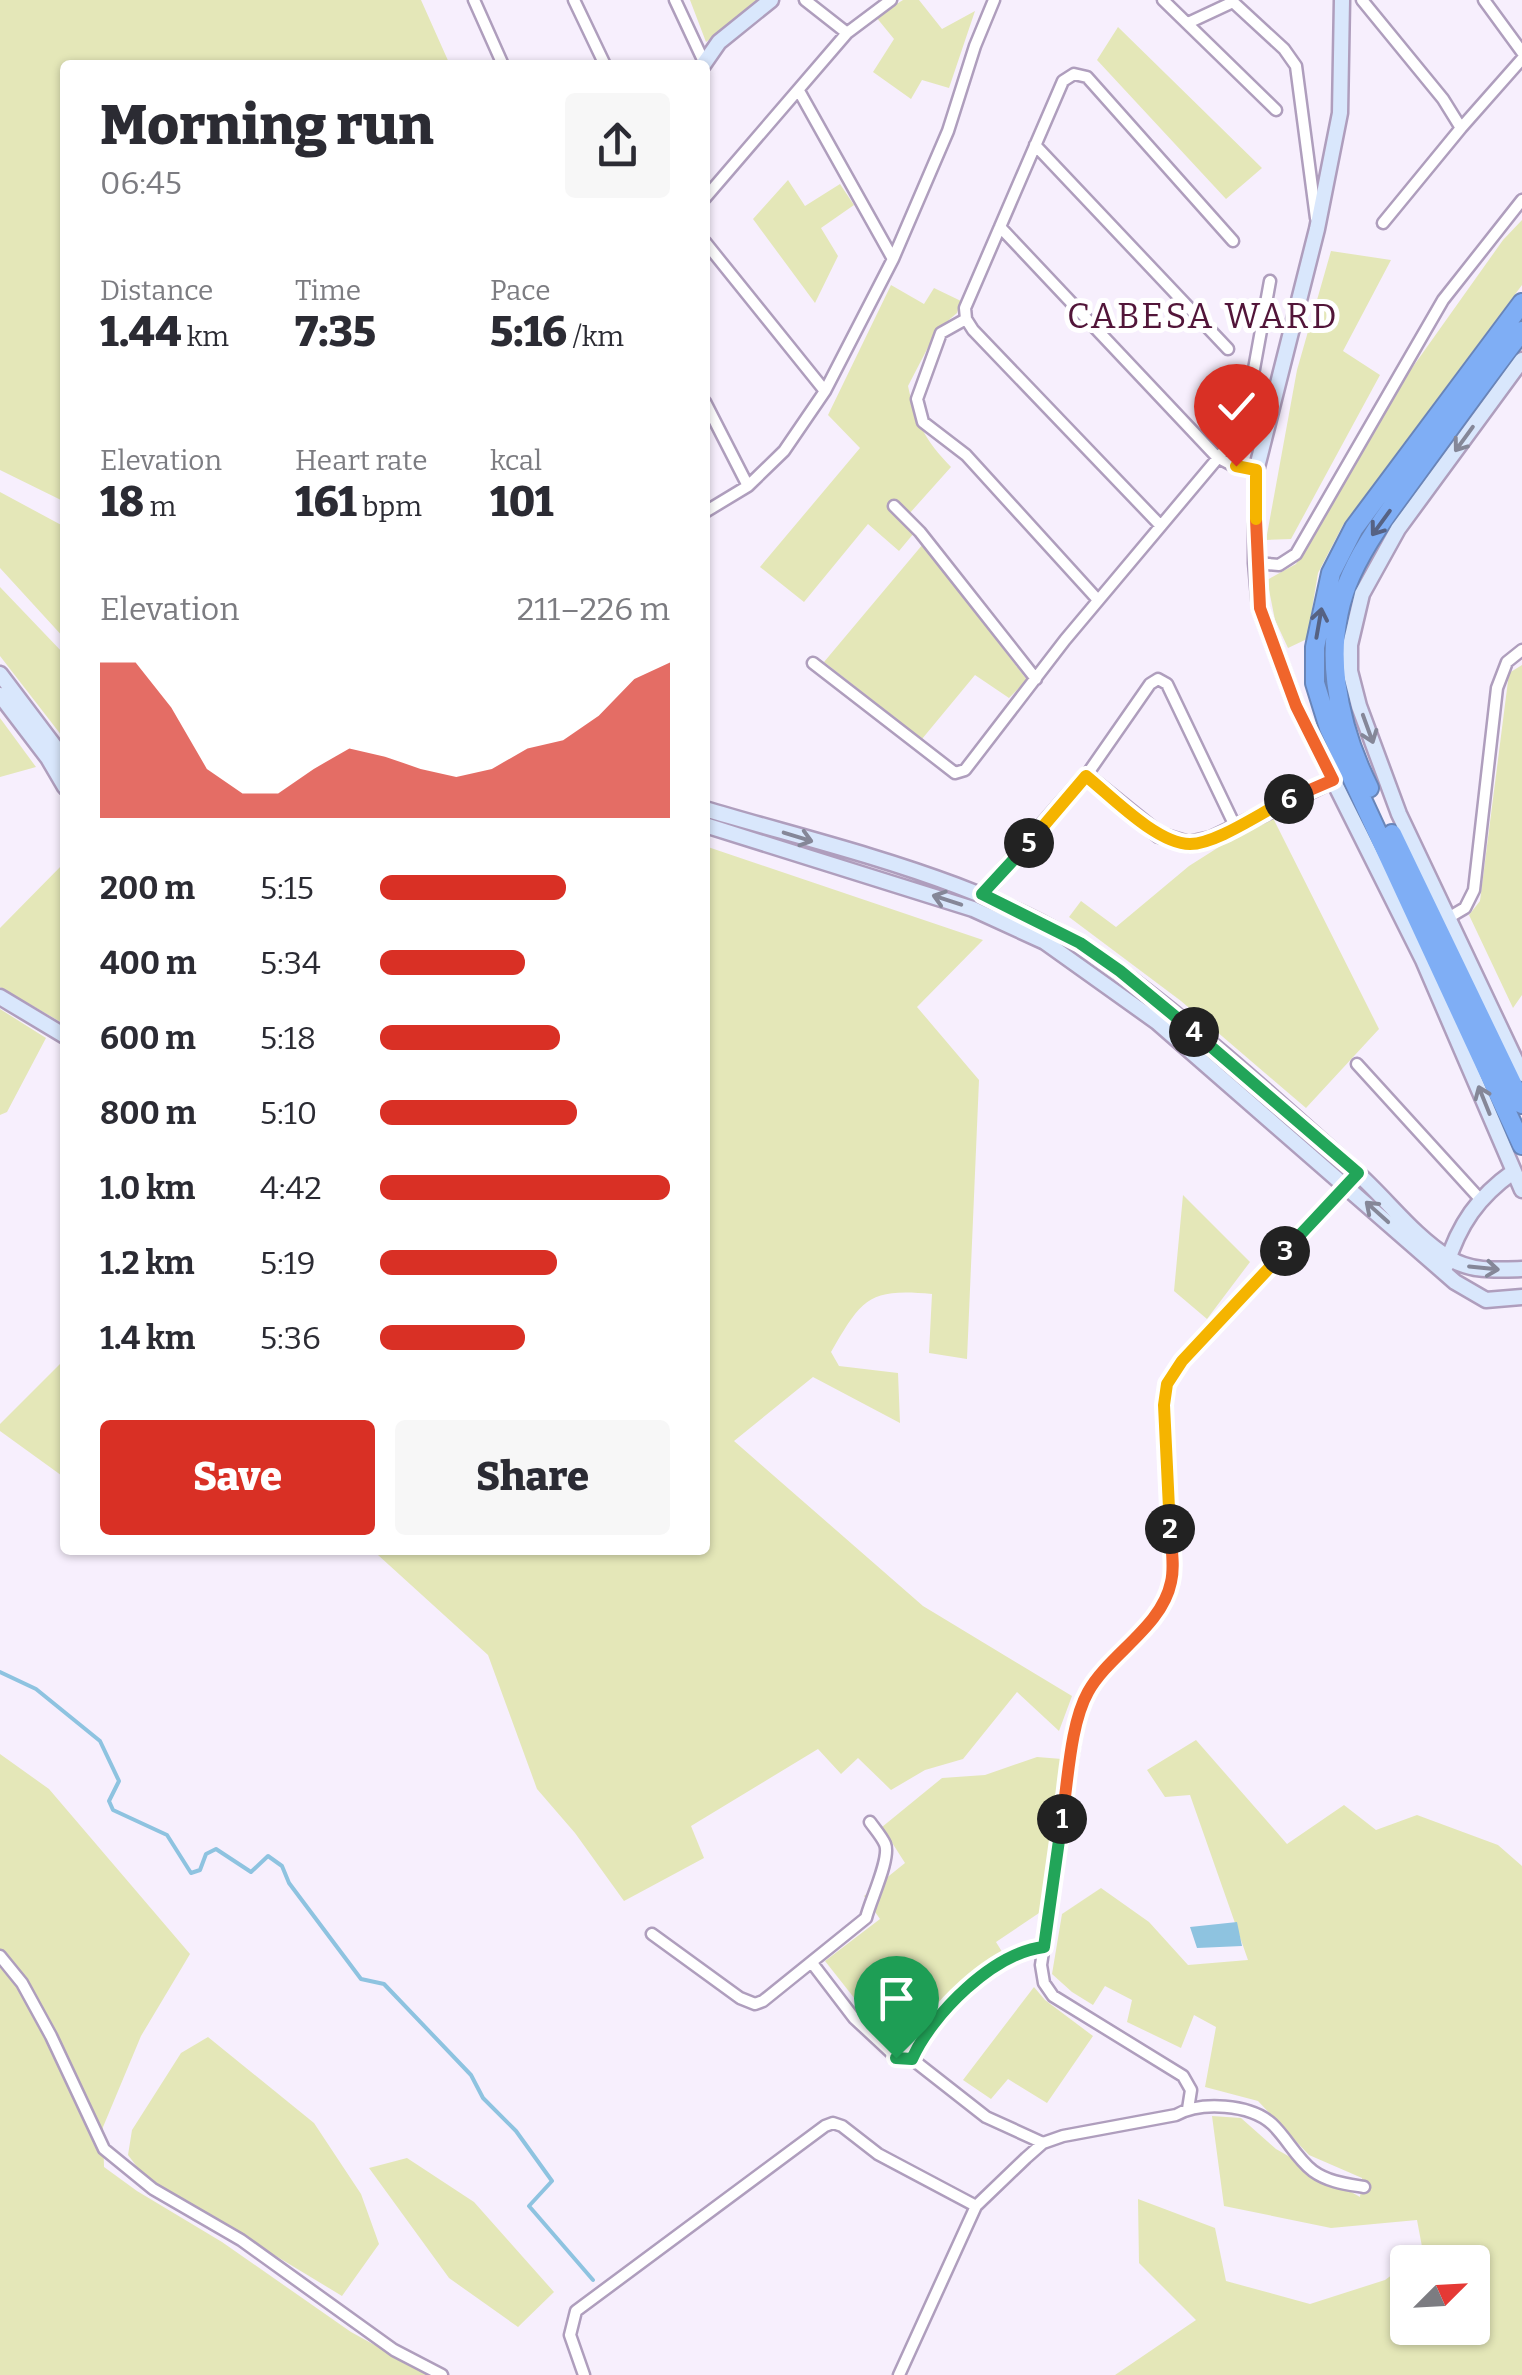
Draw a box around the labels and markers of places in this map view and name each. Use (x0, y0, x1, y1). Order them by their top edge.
pin (1194, 364, 1279, 467)
pin: 6 (1264, 774, 1314, 824)
pin: 5 (1004, 818, 1054, 868)
pin: 4 (1169, 1007, 1219, 1057)
pin: 3 (1260, 1226, 1310, 1276)
pin: 2 (1145, 1504, 1195, 1554)
pin: 1 (1037, 1794, 1087, 1844)
pin (854, 1956, 939, 2059)

